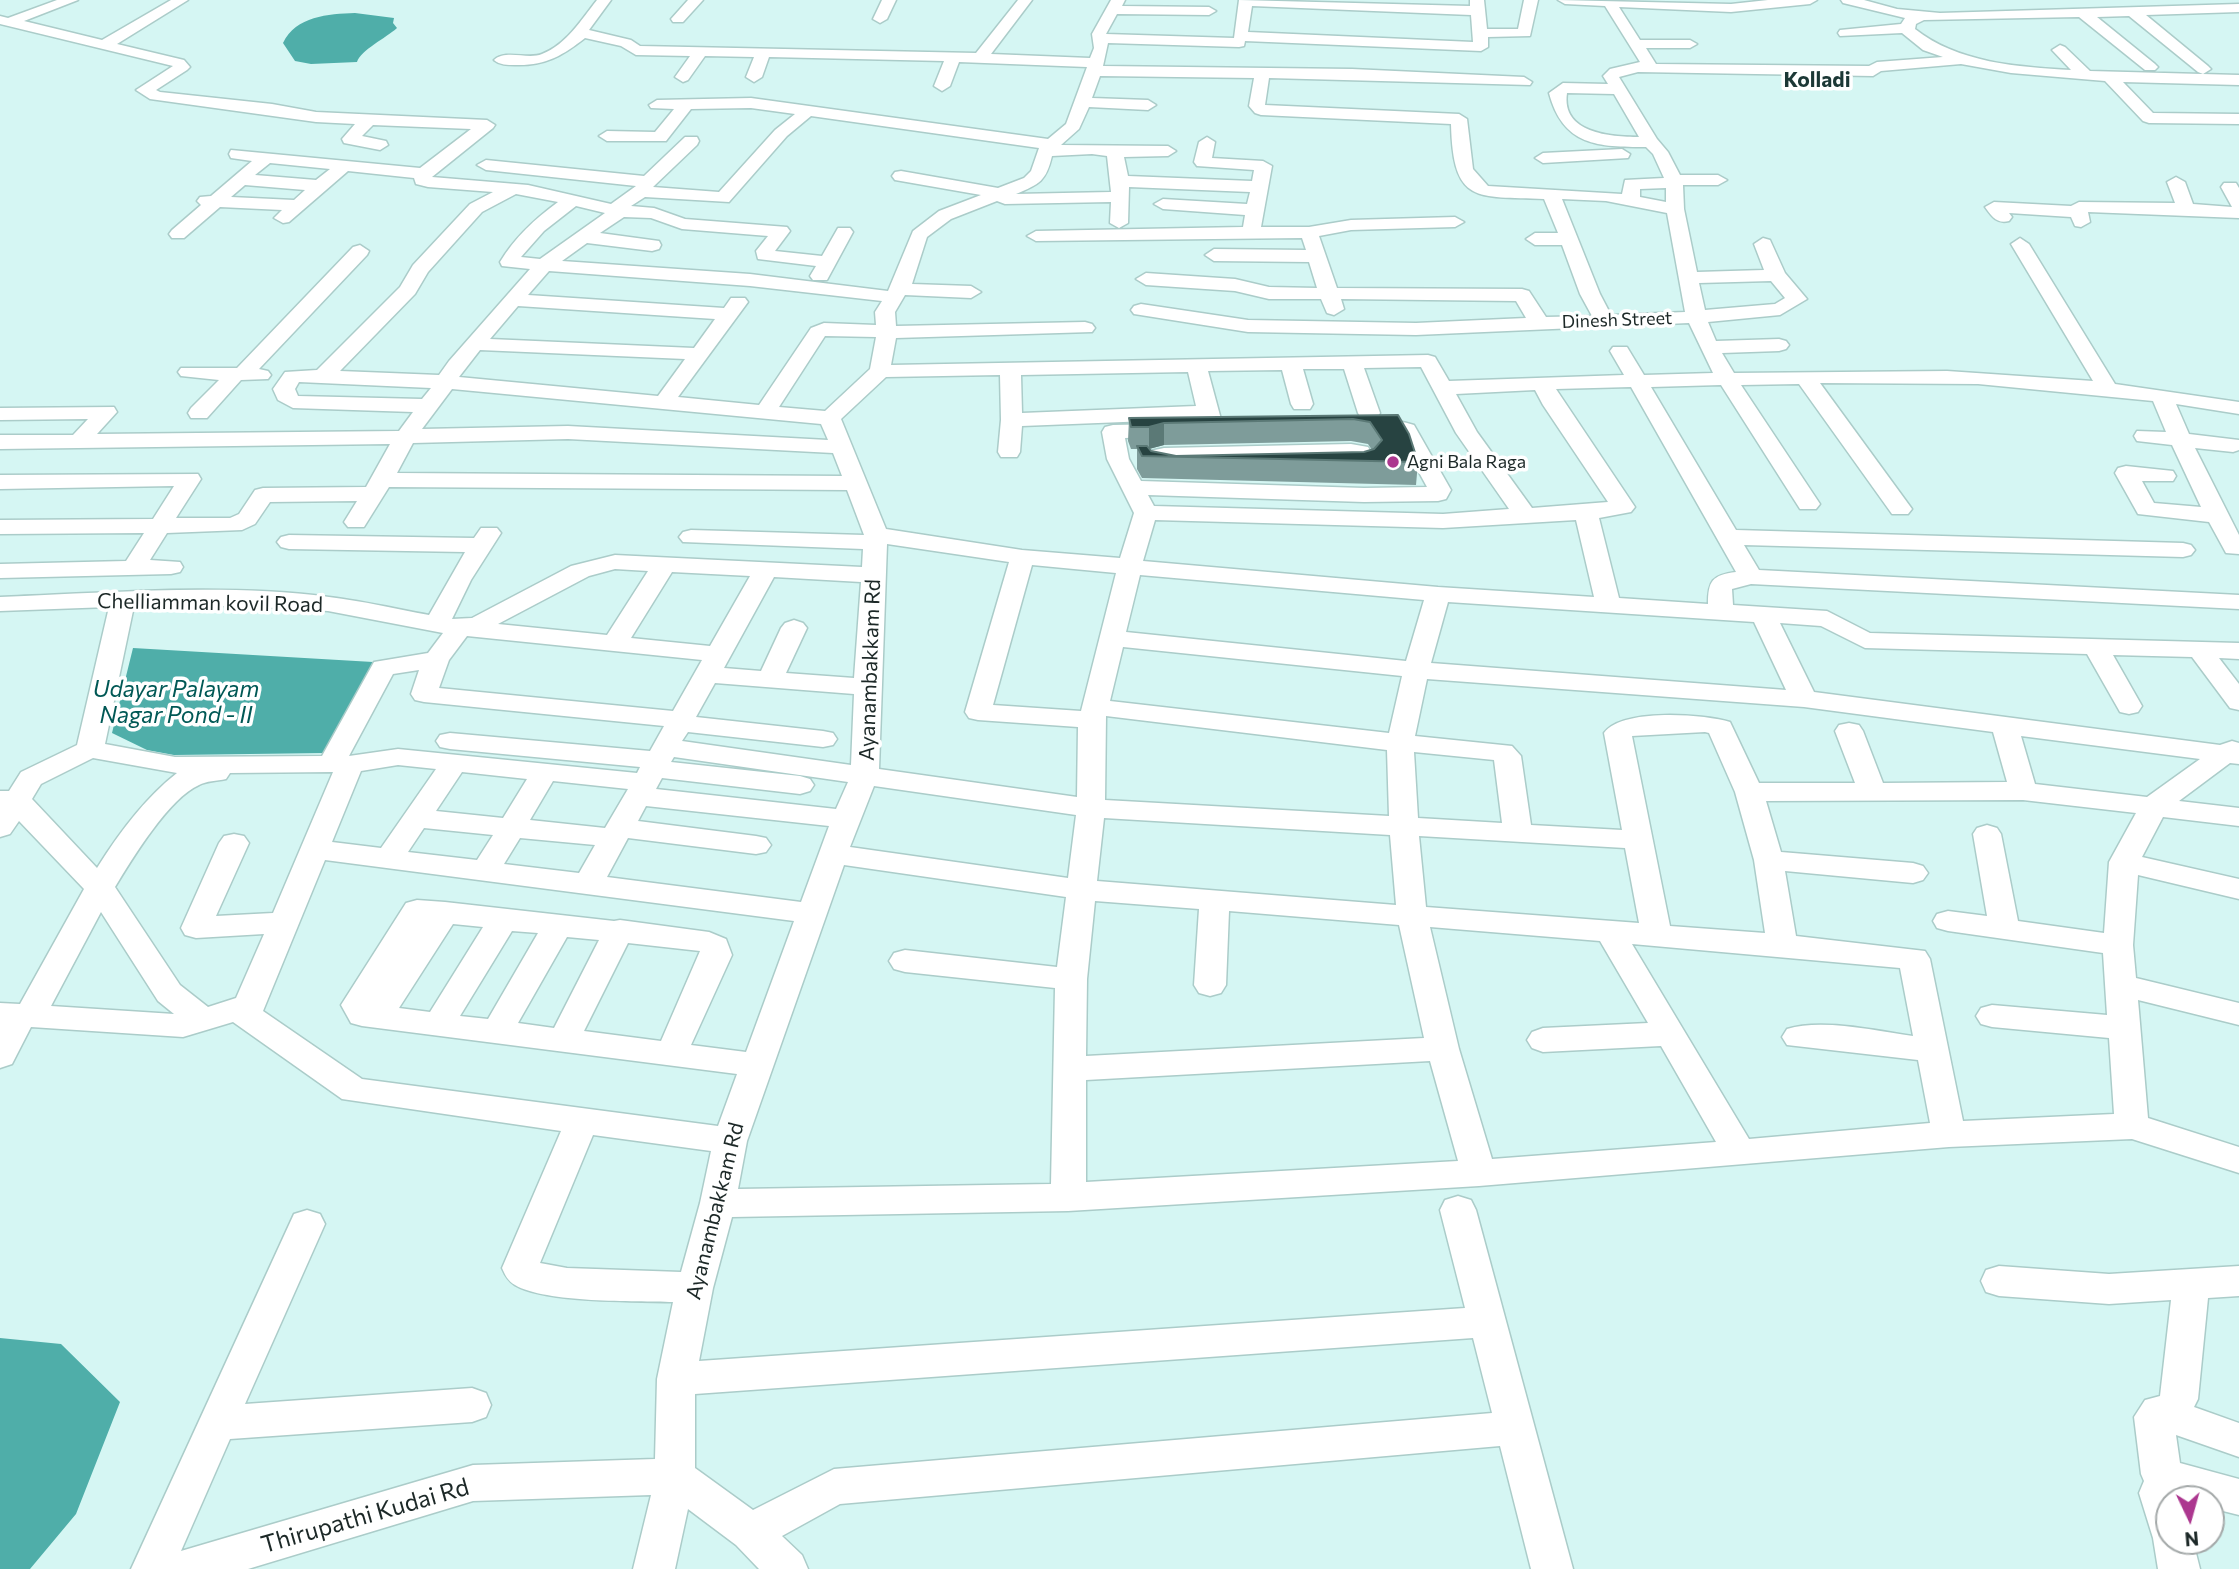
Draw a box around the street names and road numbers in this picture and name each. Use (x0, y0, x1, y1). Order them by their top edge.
street label: Dinesh Street (1561, 307, 1673, 333)
street label: Ayanambakkam Rd (854, 579, 886, 761)
street label: Chelliamman kovil Road (97, 588, 323, 618)
street label: Ayanambakkam Rd (681, 1120, 749, 1302)
street label: Thirupathi Kudai Rd (258, 1473, 472, 1559)

